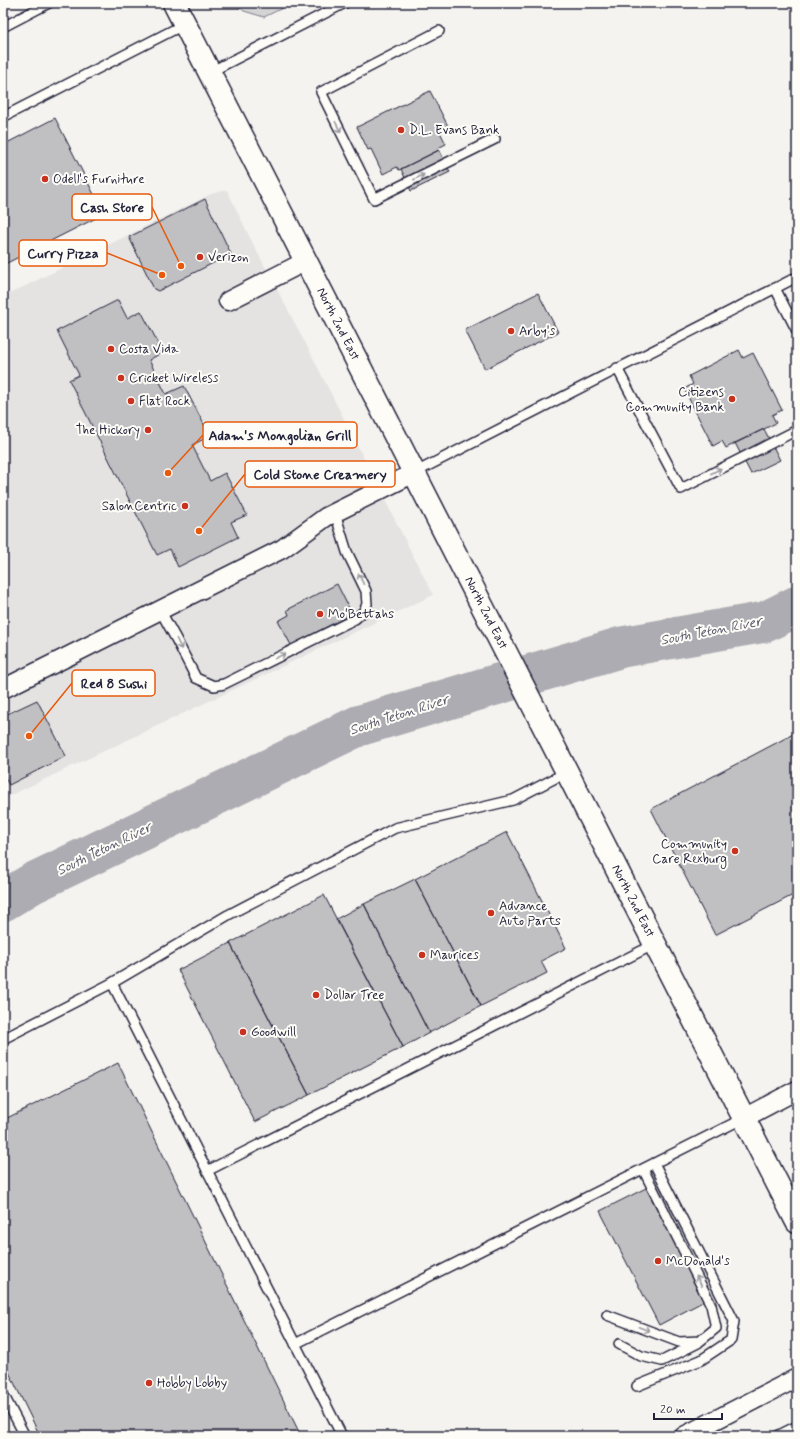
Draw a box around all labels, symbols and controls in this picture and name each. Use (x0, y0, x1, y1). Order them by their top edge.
one-way arrow (335, 121, 342, 133)
place label: D.L. Evans Bank (409, 122, 500, 139)
marker: D.L. Evans Bank (396, 125, 406, 135)
place label: Odell's Furniture (53, 171, 145, 188)
one-way arrow (412, 173, 424, 180)
marker: Odell's Furniture (40, 174, 50, 184)
callout: Cash Store (72, 194, 152, 220)
text: Cash Store (80, 199, 144, 217)
callout: Curry Pizza (19, 240, 107, 266)
text: Curry Pizza (27, 245, 99, 263)
place label: Verizon (208, 249, 249, 266)
marker: Verizon (195, 252, 205, 262)
street label: North 2nd East (312, 285, 364, 363)
place label: Arby's (519, 323, 555, 340)
marker: Arby's (506, 326, 516, 336)
place label: Costa Vida (119, 341, 179, 358)
marker: Costa Vida (106, 344, 116, 354)
place label: Cricket Wireless (129, 370, 219, 387)
marker: Cricket Wireless (116, 373, 126, 383)
place label: Citizens Community Bank (626, 384, 725, 416)
place label: Flat Rock (139, 393, 191, 410)
marker: Citizens Community Bank (727, 394, 737, 404)
marker: Flat Rock (126, 396, 136, 406)
place label: The Hickory (76, 422, 140, 439)
callout: Adam's Mongolian Grill (203, 422, 357, 448)
marker: The Hickory (143, 425, 153, 435)
text: Adam's Mongolian Grill (208, 427, 352, 446)
callout: Cold Stone Creamery (245, 461, 395, 487)
text: Cold Stone Creamery (253, 466, 387, 484)
one-way arrow (710, 467, 722, 474)
place label: SalonCentric (102, 498, 177, 515)
marker: SalonCentric (180, 501, 190, 511)
one-way arrow (357, 573, 364, 585)
street label: North 2nd East (460, 574, 512, 652)
place label: Mo'Bettahs (328, 606, 394, 623)
marker: Mo'Bettahs (315, 609, 325, 619)
water label: South Teton River (659, 612, 766, 650)
one-way arrow (176, 638, 183, 650)
one-way arrow (274, 652, 286, 660)
callout: Red 8 Sushi (72, 670, 155, 696)
text: Red 8 Sushi (81, 675, 147, 693)
water label: South Teton River (347, 690, 453, 739)
water label: South Teton River (54, 817, 156, 880)
place label: Community Care Rexburg (652, 836, 727, 869)
marker: Community Care Rexburg (730, 846, 740, 856)
street label: North 2nd East (607, 862, 659, 940)
place label: Advance Auto Parts (499, 898, 561, 930)
marker: Advance Auto Parts (486, 908, 496, 918)
place label: Maurices (430, 947, 479, 964)
marker: Maurices (417, 950, 427, 960)
place label: Dollar Tree (324, 987, 384, 1004)
marker: Dollar Tree (311, 990, 321, 1000)
place label: Goodwill (251, 1024, 296, 1041)
marker: Goodwill (238, 1027, 248, 1037)
place label: McDonald's (666, 1253, 730, 1270)
marker: McDonald's (653, 1256, 663, 1266)
one-way arrow (695, 1276, 702, 1288)
one-way arrow (637, 1325, 649, 1333)
place label: Hobby Lobby (157, 1375, 227, 1392)
marker: Hobby Lobby (144, 1378, 154, 1388)
scale bar (654, 1395, 722, 1421)
text: 20 m (660, 1402, 686, 1418)

